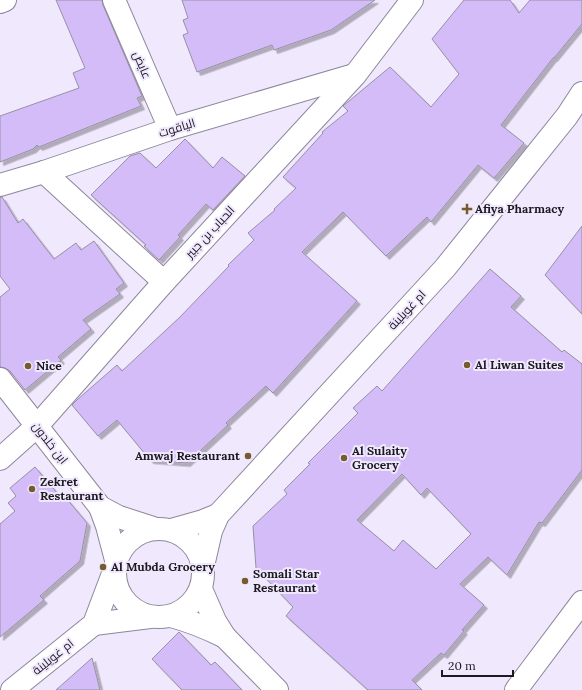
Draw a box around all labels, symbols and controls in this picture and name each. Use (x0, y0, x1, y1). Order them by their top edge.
street label: عايض (130, 49, 155, 81)
street label: الياقوت (157, 115, 197, 140)
place label: Afiya Pharmacy (475, 201, 565, 216)
street label: الحباب بن جبير (181, 203, 237, 261)
marker: Afiya Pharmacy (462, 204, 472, 214)
street label: ام غويلينة (384, 287, 430, 333)
place label: Al Liwan Suites (475, 357, 564, 372)
place label: Nice (36, 358, 62, 373)
marker: Al Liwan Suites (462, 360, 472, 370)
marker: Nice (23, 361, 33, 371)
street label: ابن خلدون (29, 419, 71, 467)
place label: Al Sulaity Grocery (352, 443, 407, 472)
place label: Amwaj Restaurant (135, 448, 241, 463)
marker: Amwaj Restaurant (243, 451, 253, 461)
marker: Al Sulaity Grocery (339, 453, 349, 463)
place label: Zekret Restaurant (40, 474, 105, 503)
marker: Zekret Restaurant (27, 484, 37, 494)
place label: Al Mubda Grocery (111, 559, 215, 574)
marker: Al Mubda Grocery (98, 562, 108, 572)
place label: Somali Star Restaurant (253, 566, 319, 595)
marker: Somali Star Restaurant (240, 576, 250, 586)
street label: ام غويلينة (29, 635, 77, 679)
scale bar (442, 652, 513, 678)
text: 20 m (448, 658, 476, 673)

